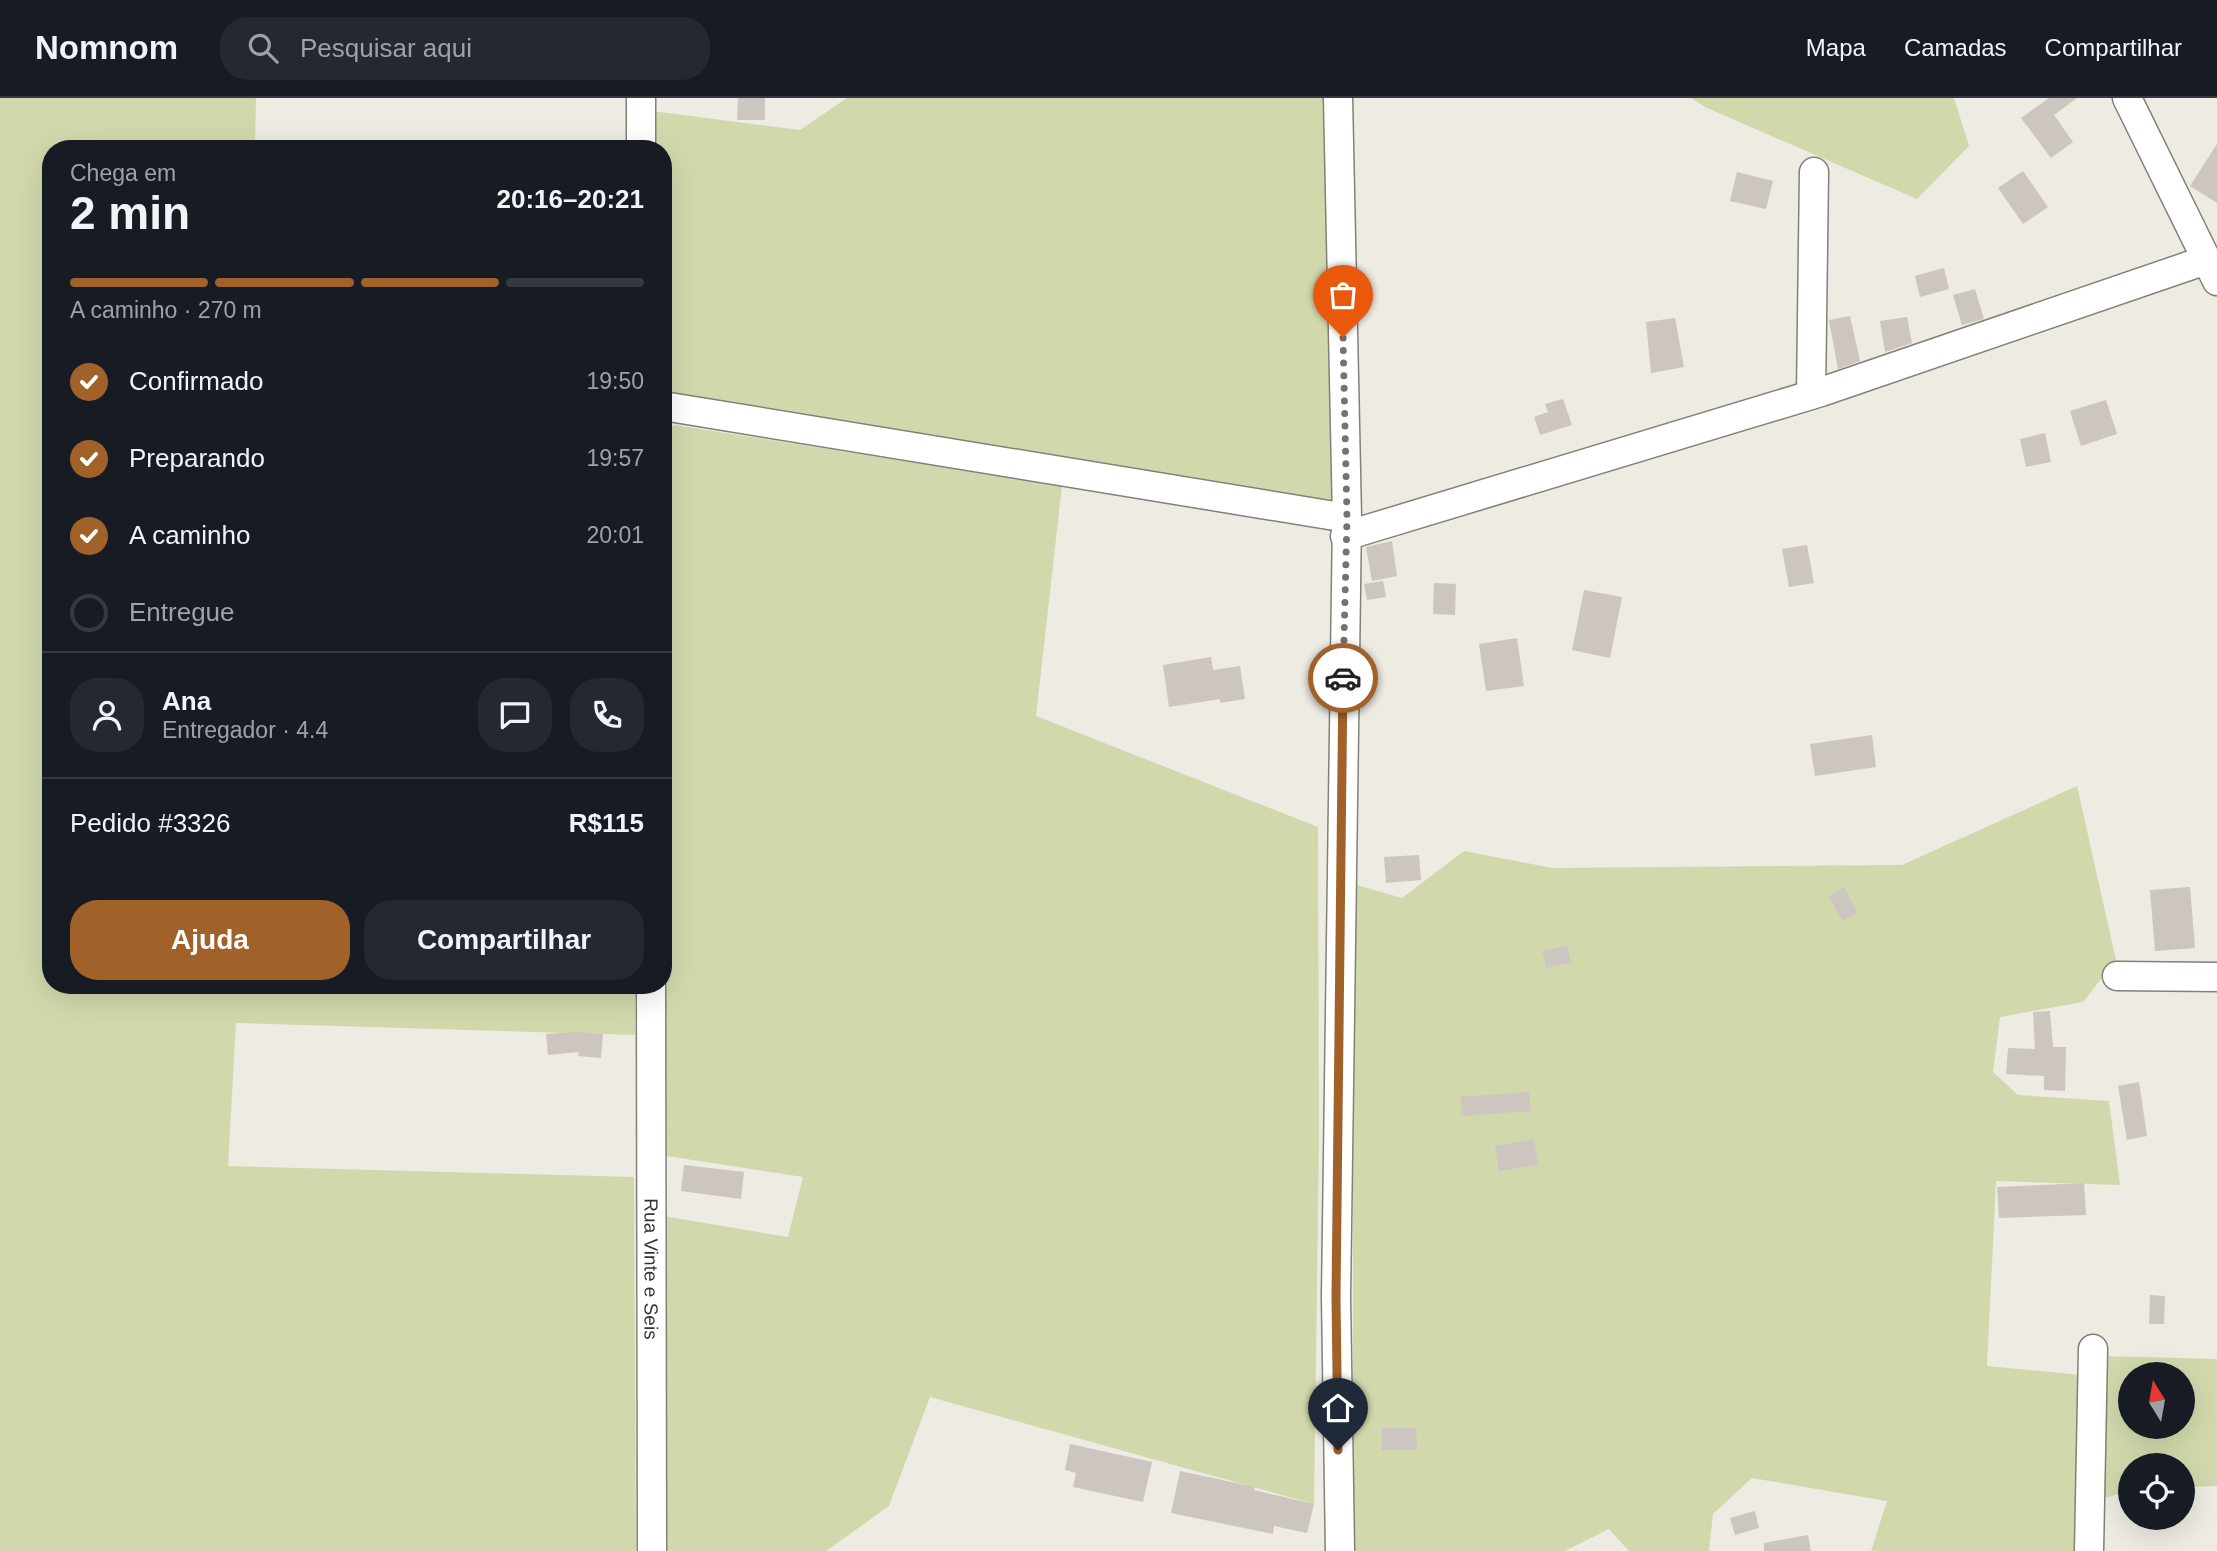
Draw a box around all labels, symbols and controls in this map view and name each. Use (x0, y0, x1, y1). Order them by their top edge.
search box (220, 17, 710, 80)
text: Nomnom (35, 29, 178, 66)
icon: search (244, 29, 282, 67)
text: Pesquisar aqui (300, 33, 472, 63)
text: Mapa (1806, 34, 1866, 61)
text: Camadas (1904, 34, 2007, 61)
text: Compartilhar (2045, 34, 2182, 61)
text: Chega em (70, 160, 176, 186)
text: 20:16–20:21 (497, 184, 644, 214)
text: 2 min (70, 187, 190, 239)
pin (1313, 265, 1373, 337)
icon: bag (1324, 276, 1362, 314)
text: A caminho · 270 m (70, 297, 262, 323)
icon: check (70, 363, 108, 401)
text: Confirmado (129, 366, 263, 396)
text: 19:50 (586, 368, 644, 394)
icon: check (70, 440, 108, 478)
text: Preparando (129, 443, 265, 473)
text: 19:57 (586, 445, 644, 471)
icon: check (70, 517, 108, 555)
text: A caminho (129, 520, 250, 550)
text: 20:01 (586, 522, 644, 548)
text: Entregue (129, 597, 235, 627)
courier (1308, 643, 1378, 713)
icon: car (1324, 659, 1362, 697)
button: person (70, 678, 144, 752)
button: chat (478, 678, 552, 752)
button: phone (570, 678, 644, 752)
text: Ana (162, 686, 211, 716)
text: Entregador · 4.4 (162, 717, 328, 743)
text: Pedido #3326 (70, 808, 230, 838)
text: R$115 (569, 808, 644, 838)
button: Ajuda (70, 900, 350, 980)
button: Compartilhar (364, 900, 644, 980)
street label: Rua Vinte e Seis (641, 1198, 662, 1340)
north arrow (2118, 1362, 2194, 1438)
map controls (2118, 1362, 2195, 1530)
pin (1308, 1378, 1368, 1450)
icon: home (1319, 1389, 1357, 1427)
button: locate (2118, 1453, 2195, 1530)

